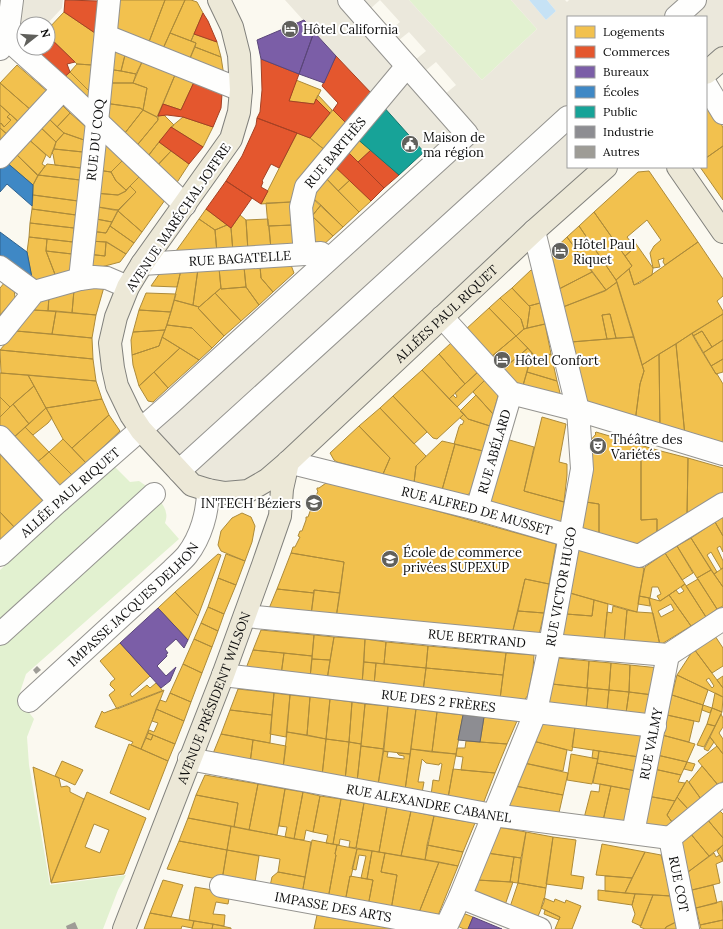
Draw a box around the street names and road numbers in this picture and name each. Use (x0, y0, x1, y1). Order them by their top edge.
street label: RUE DU COQ (83, 98, 108, 182)
street label: RUE BARTHÈS (301, 114, 370, 192)
street label: AVENUE MARÉCHAL JOFFRE (122, 140, 235, 296)
street label: RUE BAGATELLE (188, 247, 291, 270)
street label: ALLÉES PAUL RIQUET (391, 261, 502, 367)
street label: RUE ABÉLARD (474, 407, 515, 496)
street label: ALLÉE PAUL RIQUET (16, 443, 124, 542)
street label: RUE ALFRED DE MUSSET (400, 483, 555, 540)
street label: RUE VICTOR HUGO (542, 526, 580, 648)
street label: IMPASSE JACQUES DELHON (64, 539, 202, 671)
street label: AVENUE PRÉSIDENT WILSON (173, 609, 254, 787)
street label: RUE BERTRAND (427, 625, 527, 652)
street label: RUE DES 2 FRÈRES (380, 686, 497, 716)
street label: RUE VALMY (636, 706, 667, 781)
street label: RUE ALEXANDRE CABANEL (345, 780, 513, 826)
street label: RUE COT (665, 855, 693, 914)
street label: IMPASSE DES ARTS (273, 888, 393, 926)

